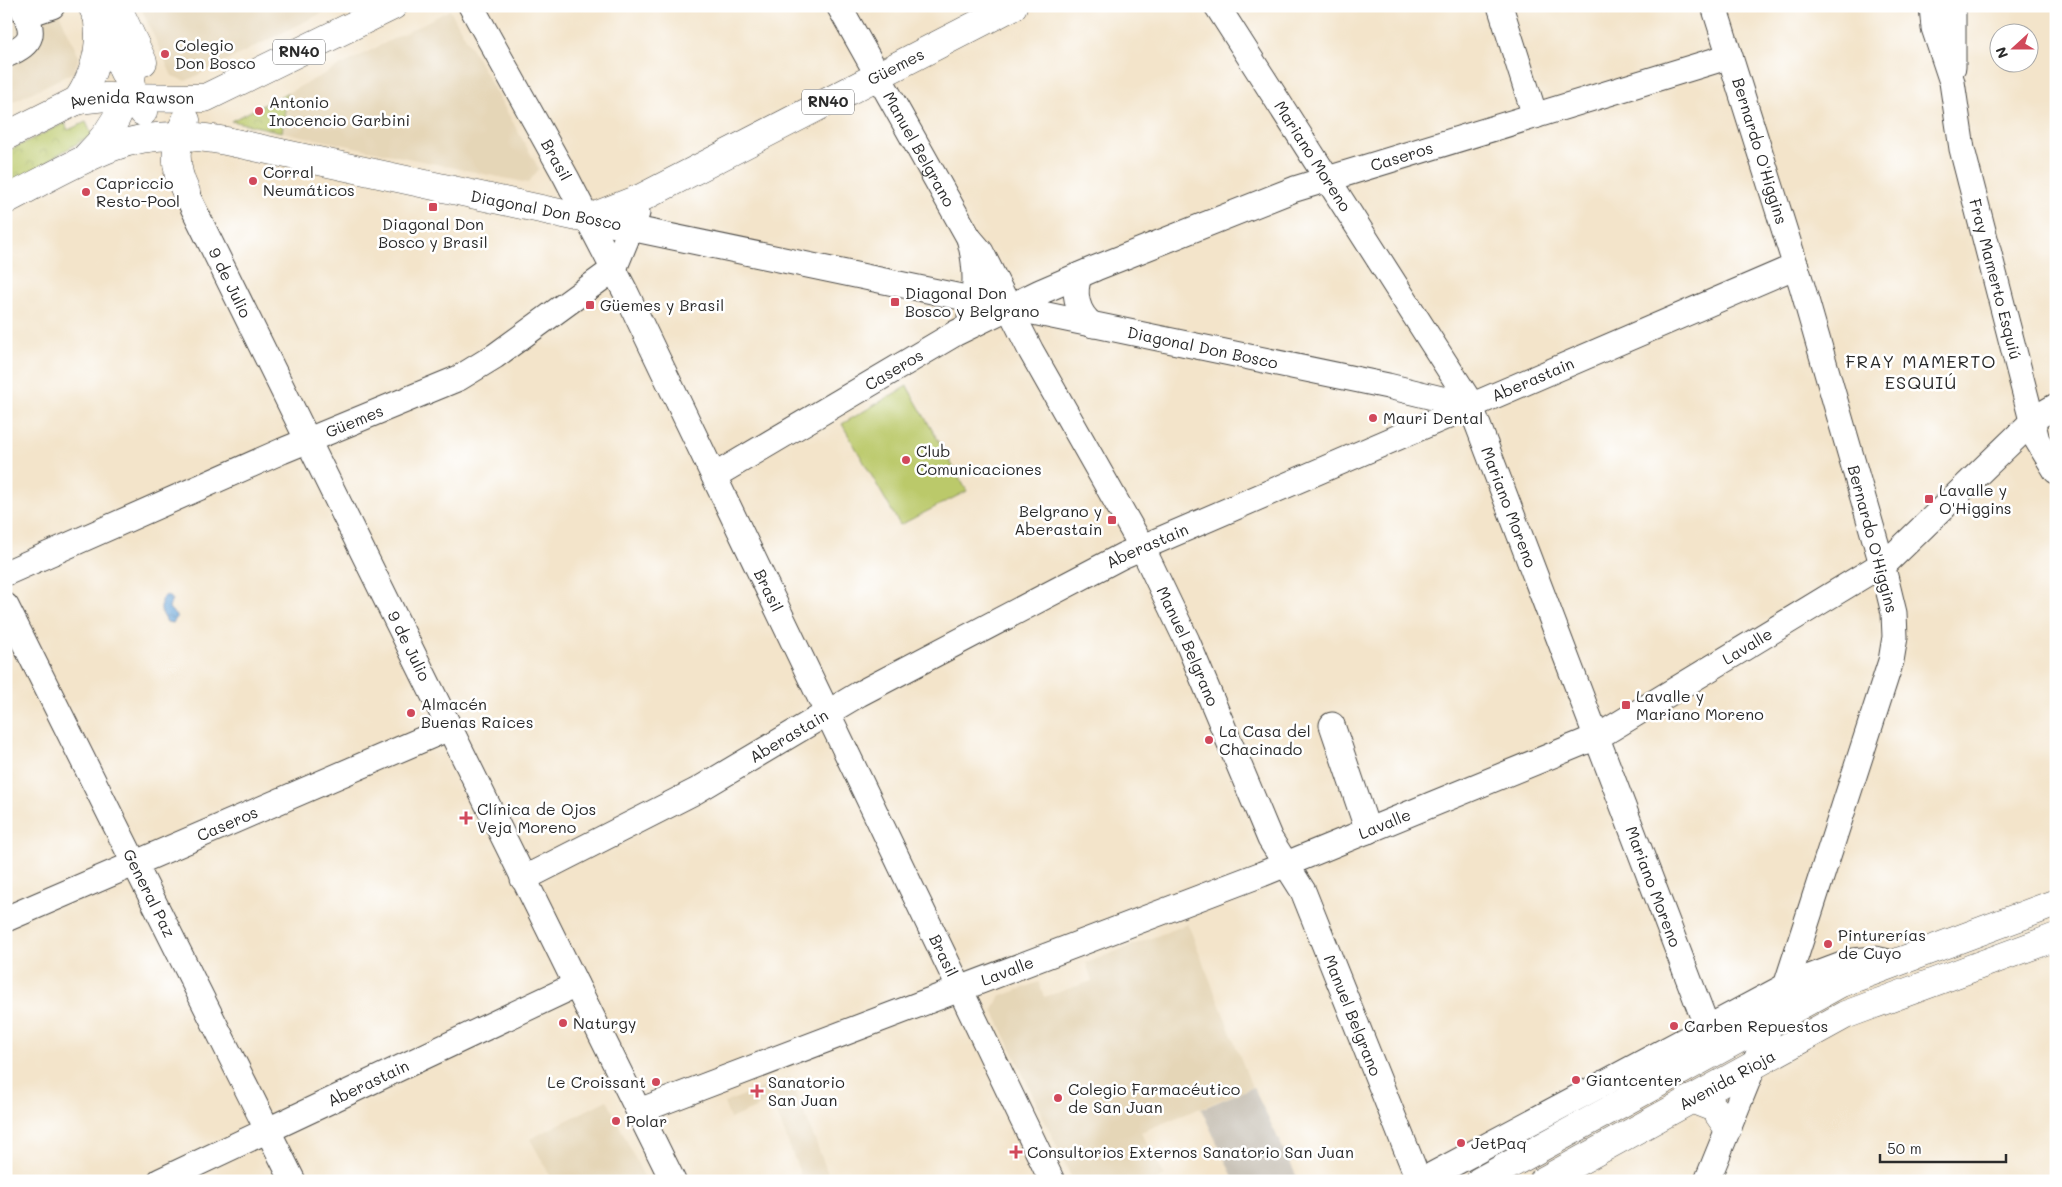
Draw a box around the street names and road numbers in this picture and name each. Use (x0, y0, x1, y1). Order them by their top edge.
road number: RN40 (273, 40, 325, 64)
street label: Güemes (864, 43, 927, 89)
street label: Bernardo O'Higgins (1728, 75, 1793, 227)
street label: Avenida Rawson (65, 86, 194, 113)
street label: Manuel Belgrano (879, 87, 960, 210)
road number: RN40 (802, 90, 854, 114)
street label: Mariano Moreno (1270, 96, 1356, 215)
street label: Brasil (537, 135, 577, 184)
street label: Caseros (1368, 136, 1435, 175)
street label: Diagonal Don Bosco (469, 185, 623, 234)
street label: Fray Mamerto Esquiú (1965, 196, 2027, 361)
street label: 9 de Julio (204, 244, 257, 321)
street label: Diagonal Don Bosco (1126, 321, 1280, 373)
street label: Caseros (861, 344, 927, 395)
street label: Aberastain (1488, 352, 1577, 406)
street label: Güemes (322, 399, 386, 442)
street label: Mariano Moreno (1477, 444, 1542, 570)
street label: Bernardo O'Higgins (1844, 463, 1903, 615)
street label: Aberastain (1102, 518, 1191, 573)
street label: Brasil (750, 565, 788, 615)
street label: Manuel Belgrano (1152, 583, 1224, 709)
street label: 9 de Julio (383, 607, 436, 684)
street label: Lavalle (1718, 622, 1776, 669)
street label: Aberastain (745, 704, 832, 767)
street label: Caseros (193, 801, 261, 846)
street label: Lavalle (1355, 803, 1414, 843)
street label: Mariano Moreno (1621, 823, 1686, 950)
street label: General Paz (119, 845, 181, 941)
street label: Brasil (925, 931, 963, 980)
street label: Lavalle (978, 951, 1036, 990)
street label: Manuel Belgrano (1319, 951, 1387, 1079)
street label: Avenida Rioja (1675, 1044, 1779, 1114)
street label: Aberastain (324, 1054, 412, 1111)

